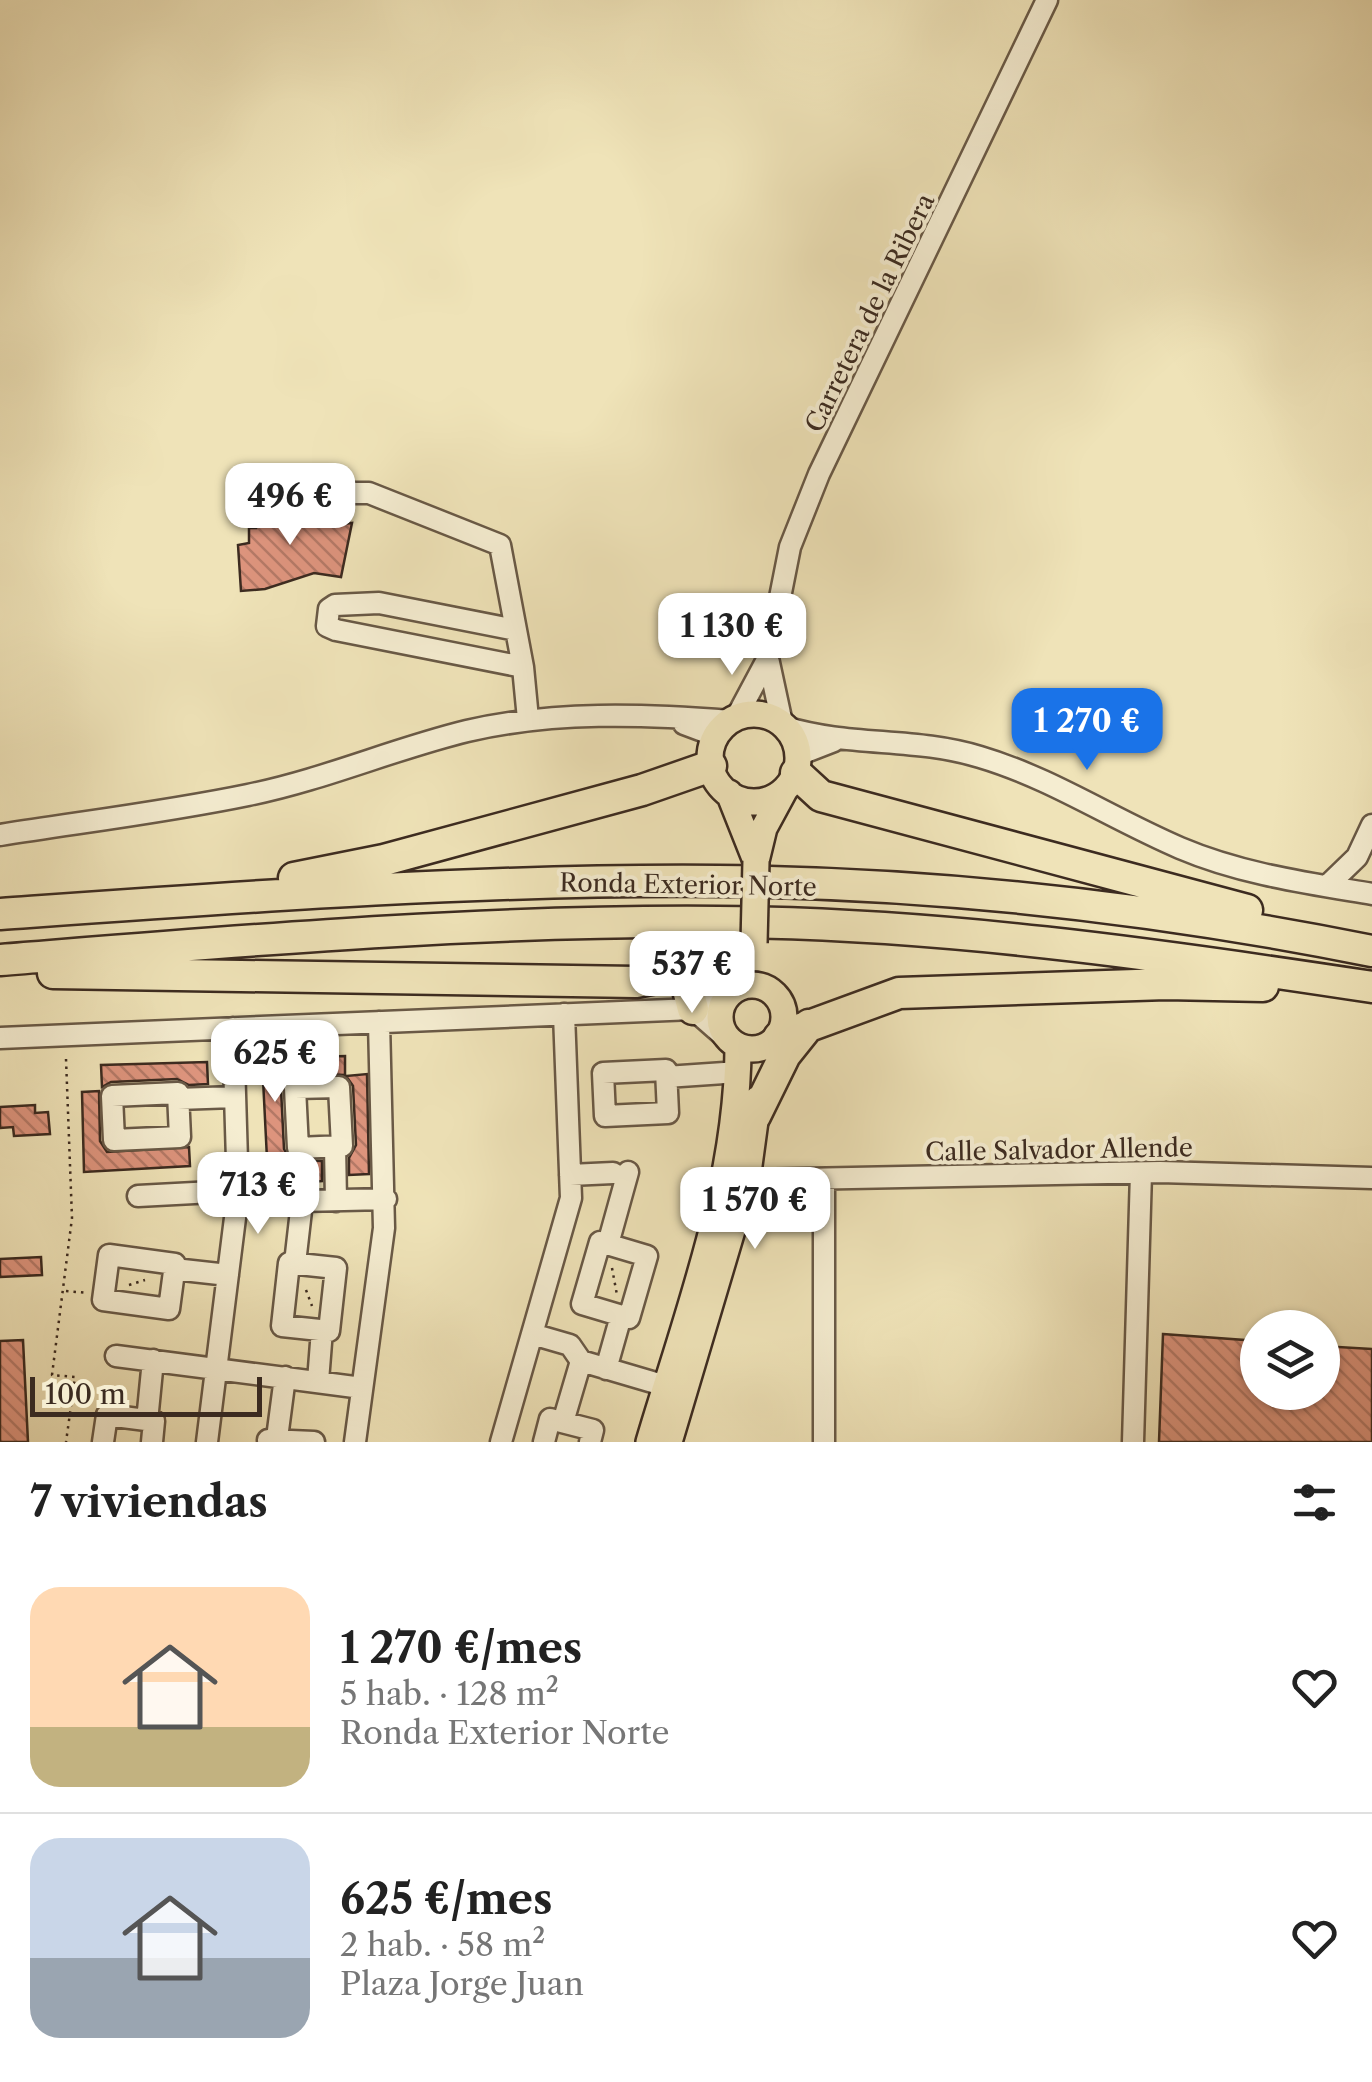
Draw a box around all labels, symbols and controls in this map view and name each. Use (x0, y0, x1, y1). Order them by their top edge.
street label: Carretera de la Ribera (799, 188, 942, 437)
pin: 496 € (220, 463, 360, 548)
text: 496 € (247, 476, 333, 515)
pin: 1 130 € (640, 593, 824, 678)
text: 1 130 € (680, 606, 784, 645)
pin: 1 270 € (995, 688, 1179, 773)
text: 1 270 € (1034, 701, 1140, 740)
street label: Ronda Exterior Norte (559, 867, 817, 903)
pin: 537 € (622, 931, 762, 1016)
text: 537 € (652, 944, 732, 983)
pin: 625 € (205, 1020, 345, 1105)
text: 625 € (233, 1033, 317, 1072)
street label: Calle Salvador Allende (925, 1132, 1193, 1168)
pin: 713 € (188, 1152, 328, 1237)
text: 713 € (219, 1165, 297, 1204)
pin: 1 570 € (663, 1167, 847, 1252)
text: 1 570 € (702, 1180, 808, 1219)
map controls (1240, 1310, 1340, 1410)
button: layers (1240, 1310, 1340, 1410)
scale bar (30, 1372, 262, 1416)
text: 100 m (45, 1377, 126, 1411)
icon: filters (1287, 1475, 1342, 1530)
text: 7 viviendas (30, 1476, 268, 1528)
text: 1 270 €/mes (340, 1622, 582, 1674)
icon: home (110, 1627, 230, 1747)
icon: heart (1287, 1660, 1342, 1715)
text: 5 hab. · 128 m² (340, 1674, 559, 1713)
text: Ronda Exterior Norte (340, 1713, 669, 1752)
text: 625 €/mes (340, 1873, 552, 1925)
icon: home (110, 1878, 230, 1998)
icon: heart (1287, 1911, 1342, 1966)
text: 2 hab. · 58 m² (340, 1925, 545, 1964)
text: Plaza Jorge Juan (340, 1964, 584, 2003)

